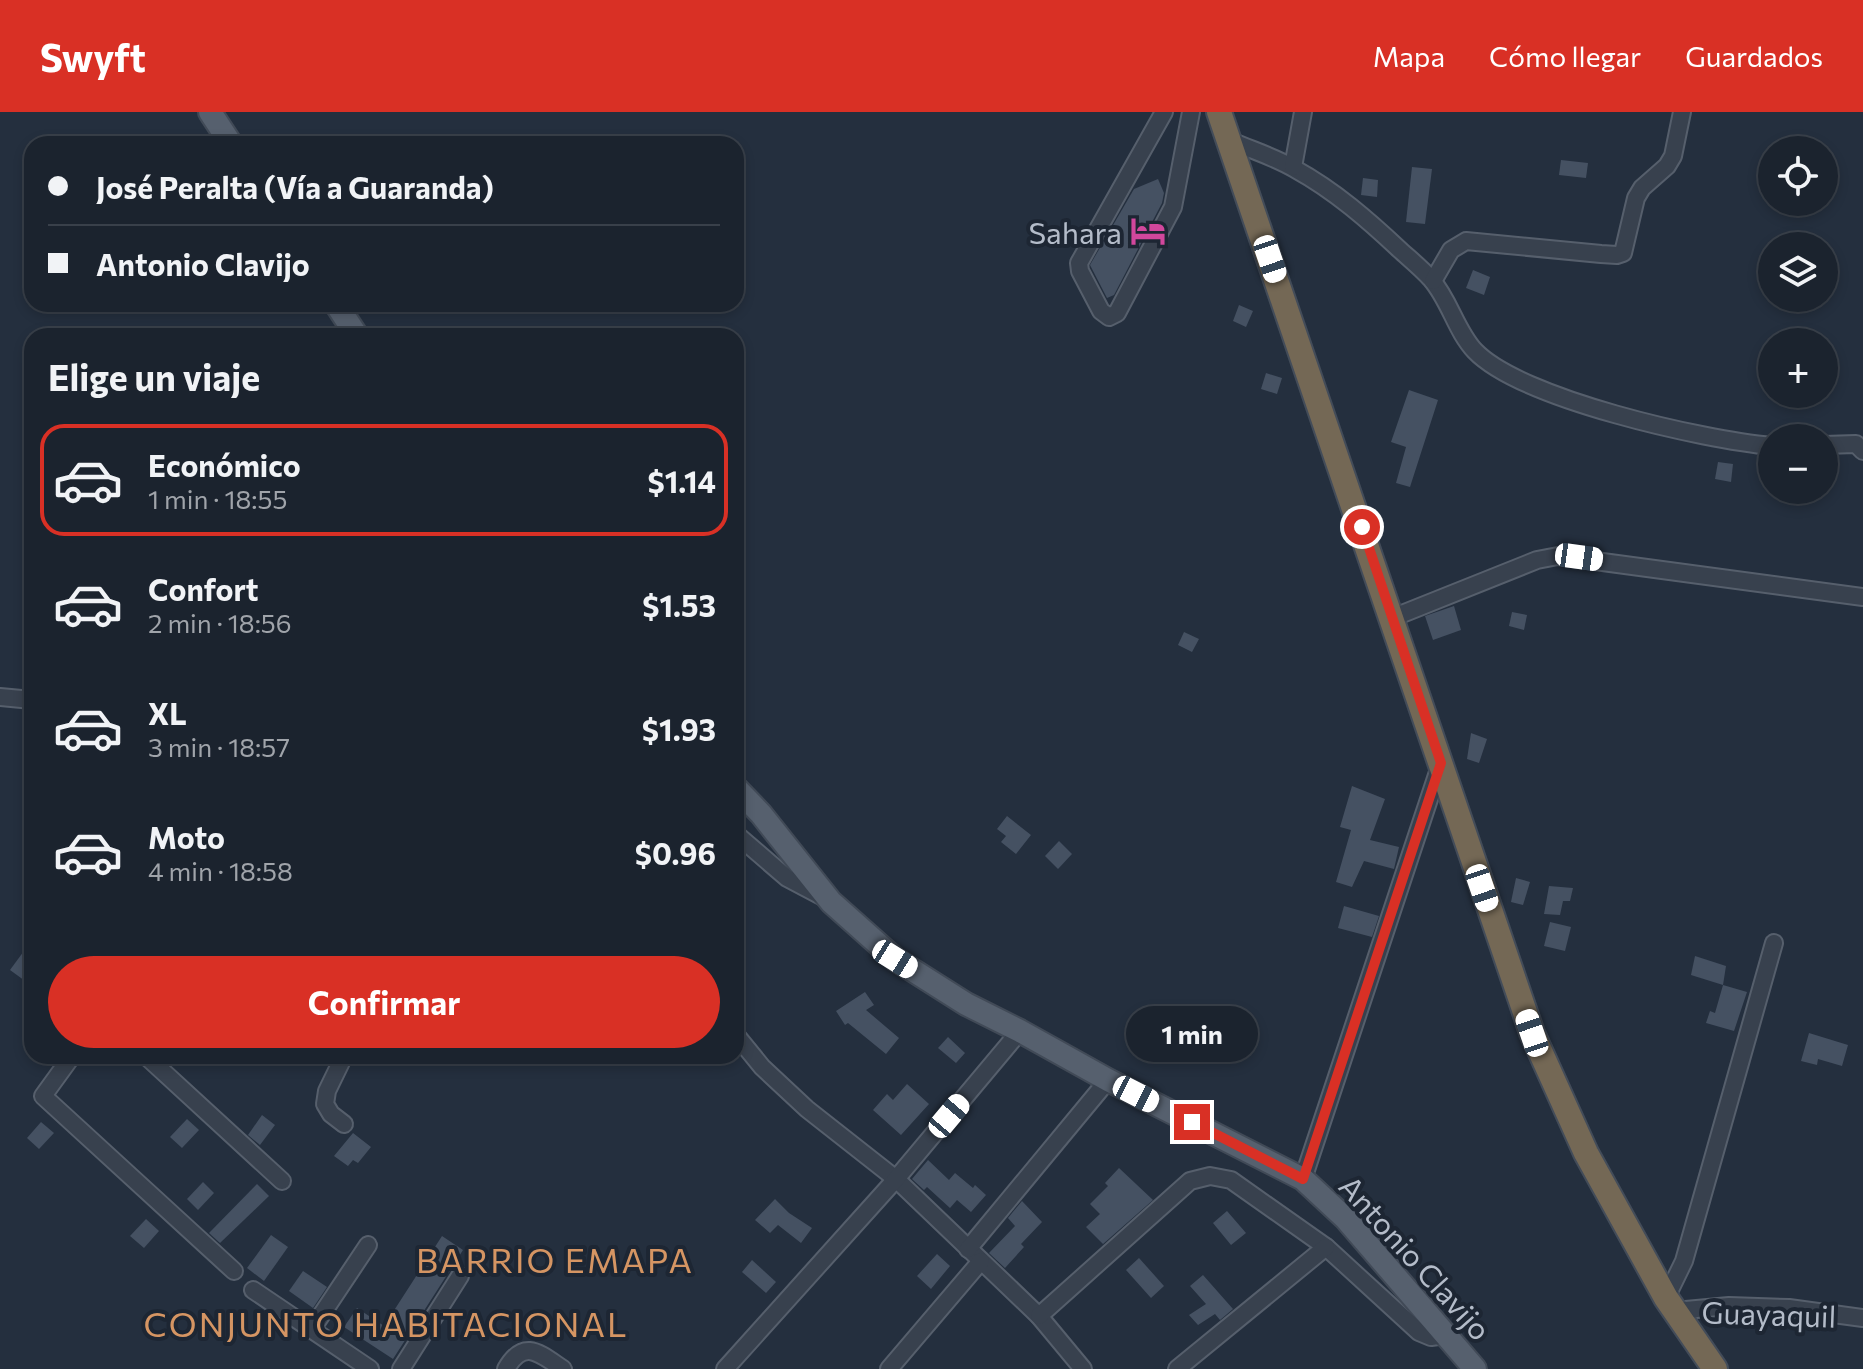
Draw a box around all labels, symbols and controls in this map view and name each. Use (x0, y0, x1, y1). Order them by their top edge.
text: Swyft (40, 33, 146, 80)
text: Mapa (1373, 39, 1445, 73)
text: Cómo llegar (1489, 39, 1641, 73)
text: Guardados (1685, 39, 1823, 73)
map controls (1758, 136, 1838, 504)
button: locate (1758, 136, 1838, 216)
text: José Peralta (Vía a Guaranda) (96, 168, 494, 205)
hotel icon: Sahara (1129, 212, 1167, 250)
place label: Sahara (1028, 213, 1122, 250)
car (1251, 232, 1289, 286)
button: layers (1758, 232, 1838, 312)
text: Antonio Clavijo (96, 245, 310, 282)
button: + (1758, 328, 1838, 408)
text: Elige un viaje (48, 354, 260, 398)
button: − (1758, 424, 1838, 504)
icon: car (52, 444, 124, 516)
text: Económico (148, 446, 301, 483)
text: $1.14 (647, 462, 716, 499)
text: 1 min · 18:55 (148, 483, 287, 514)
route start (1344, 509, 1380, 545)
car (1554, 542, 1604, 572)
icon: car (52, 568, 124, 640)
text: Confort (148, 570, 259, 607)
text: $1.53 (642, 586, 716, 623)
text: 2 min · 18:56 (148, 607, 292, 638)
icon: car (52, 692, 124, 764)
text: XL (148, 694, 187, 731)
text: $1.93 (642, 710, 716, 747)
text: 3 min · 18:57 (148, 731, 290, 762)
icon: car (52, 816, 124, 888)
text: Moto (148, 818, 225, 855)
text: $0.96 (635, 834, 716, 871)
text: 4 min · 18:58 (148, 855, 293, 886)
car (1463, 861, 1501, 915)
car (868, 936, 922, 982)
button: Confirmar (48, 956, 720, 1048)
callout: 1 min (1126, 1006, 1258, 1062)
car (1513, 1006, 1551, 1060)
text: 1 min (1161, 1018, 1223, 1049)
car (1109, 1072, 1163, 1116)
car (924, 1090, 974, 1142)
route end (1174, 1104, 1210, 1140)
street label: Antonio Clavijo (1332, 1167, 1500, 1347)
district label: BARRIO EMAPA (416, 1238, 694, 1280)
street label: Guayaquil (1701, 1292, 1837, 1334)
district label: CONJUNTO HABITACIONAL (144, 1302, 628, 1344)

